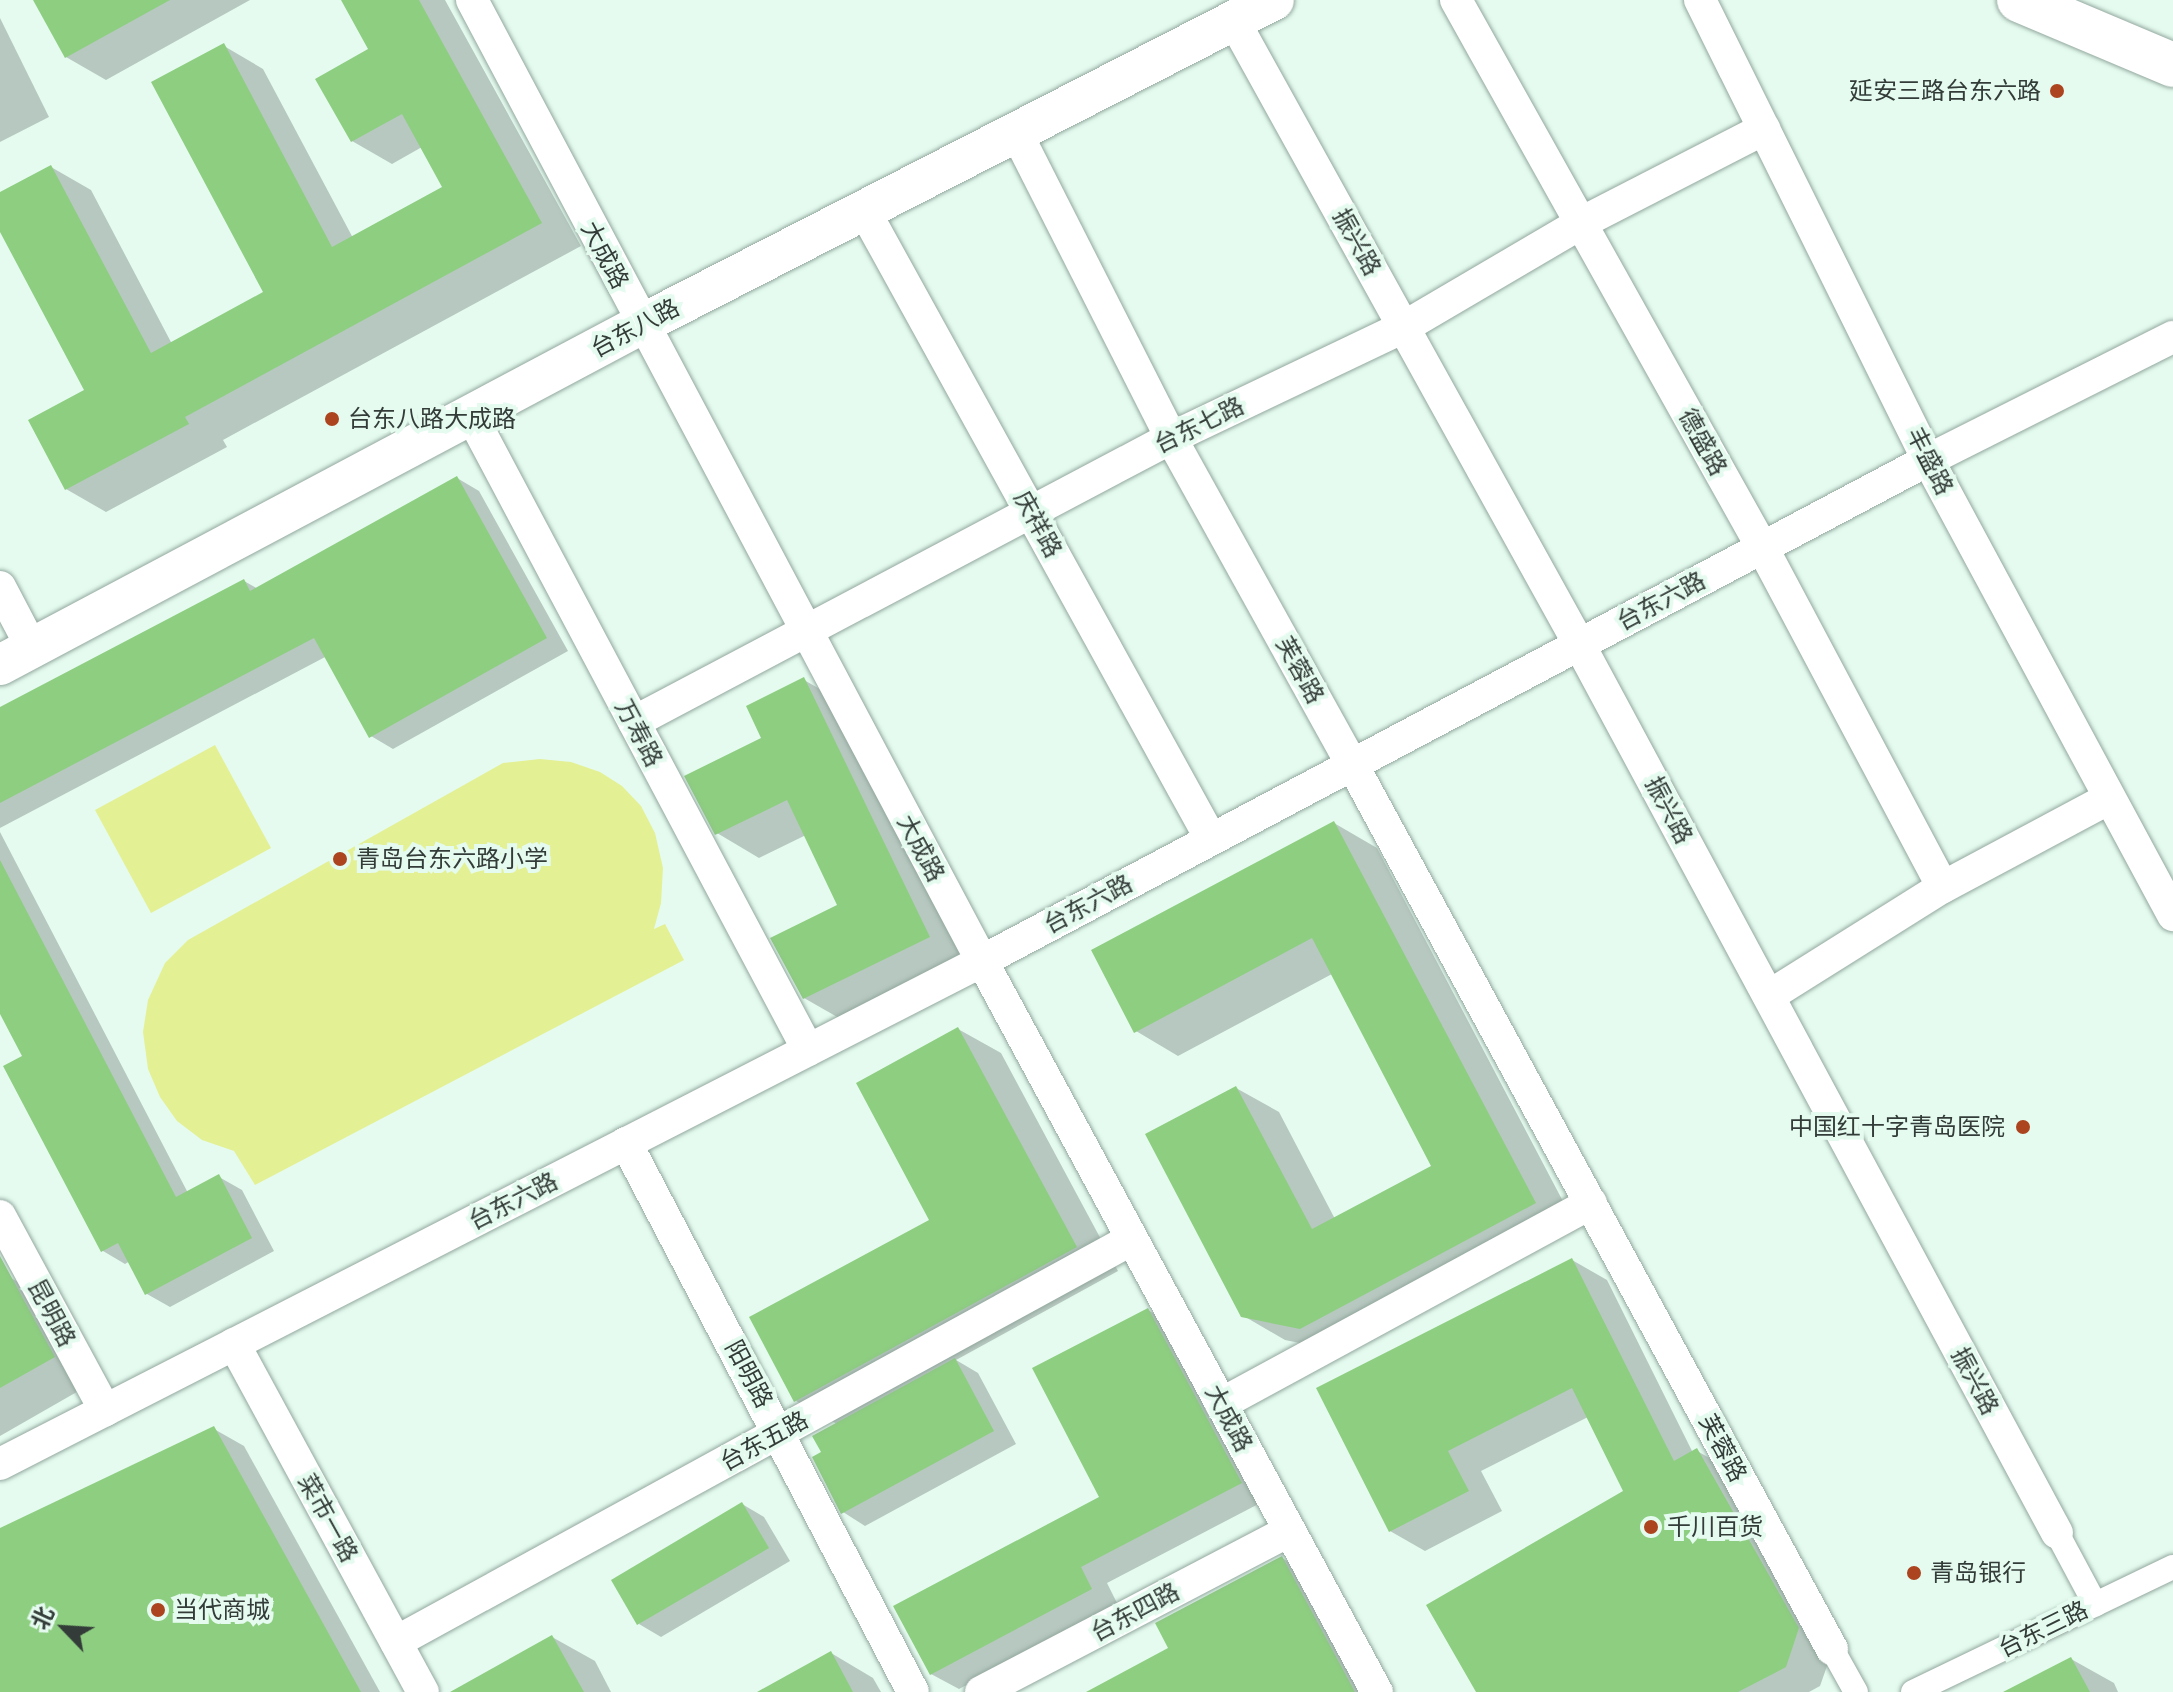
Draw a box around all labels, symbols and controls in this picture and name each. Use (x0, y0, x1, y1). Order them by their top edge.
place label: 延安三路台东六路 (1849, 77, 2041, 105)
marker: 延安三路台东六路 (2048, 82, 2066, 100)
street label: 振兴路 (1327, 204, 1387, 280)
street label: 大成路 (575, 216, 635, 294)
street label: 台东八路 (586, 293, 684, 363)
street label: 台东七路 (1150, 391, 1248, 459)
street label: 德盛路 (1673, 404, 1733, 480)
place label: 台东八路大成路 (348, 405, 516, 433)
marker: 台东八路大成路 (323, 410, 341, 428)
street label: 丰盛路 (1901, 422, 1959, 500)
street label: 庆祥路 (1008, 486, 1068, 562)
street label: 台东六路 (1612, 566, 1710, 636)
street label: 芙蓉路 (1270, 632, 1330, 708)
street label: 万寿路 (609, 694, 669, 772)
street label: 振兴路 (1639, 771, 1699, 849)
street label: 大成路 (891, 809, 951, 887)
place label: 青岛台东六路小学 (356, 845, 548, 873)
marker: 青岛台东六路小学 (331, 850, 349, 868)
street label: 台东六路 (1039, 869, 1137, 939)
place label: 中国红十字青岛医院 (1789, 1113, 2005, 1141)
marker: 中国红十字青岛医院 (2012, 1116, 2034, 1138)
street label: 台东六路 (464, 1166, 562, 1236)
street label: 昆明路 (22, 1274, 82, 1352)
street label: 阳明路 (719, 1335, 779, 1413)
street label: 振兴路 (1945, 1342, 2005, 1420)
street label: 大成路 (1199, 1379, 1259, 1457)
street label: 台东五路 (715, 1405, 813, 1477)
street label: 芙蓉路 (1693, 1409, 1753, 1487)
street label: 菜市一路 (292, 1469, 364, 1567)
place label: 千川百货 (1667, 1513, 1763, 1541)
marker: 千川百货 (1642, 1518, 1660, 1536)
place label: 青岛银行 (1930, 1559, 2026, 1587)
marker: 青岛银行 (1905, 1564, 1923, 1582)
street label: 台东四路 (1086, 1577, 1184, 1647)
north arrow (24, 1588, 104, 1668)
street label: 台东三路 (1994, 1595, 2092, 1663)
place label: 当代商城 (174, 1596, 270, 1624)
text: 北 (23, 1601, 61, 1635)
marker: 当代商城 (149, 1601, 167, 1619)

